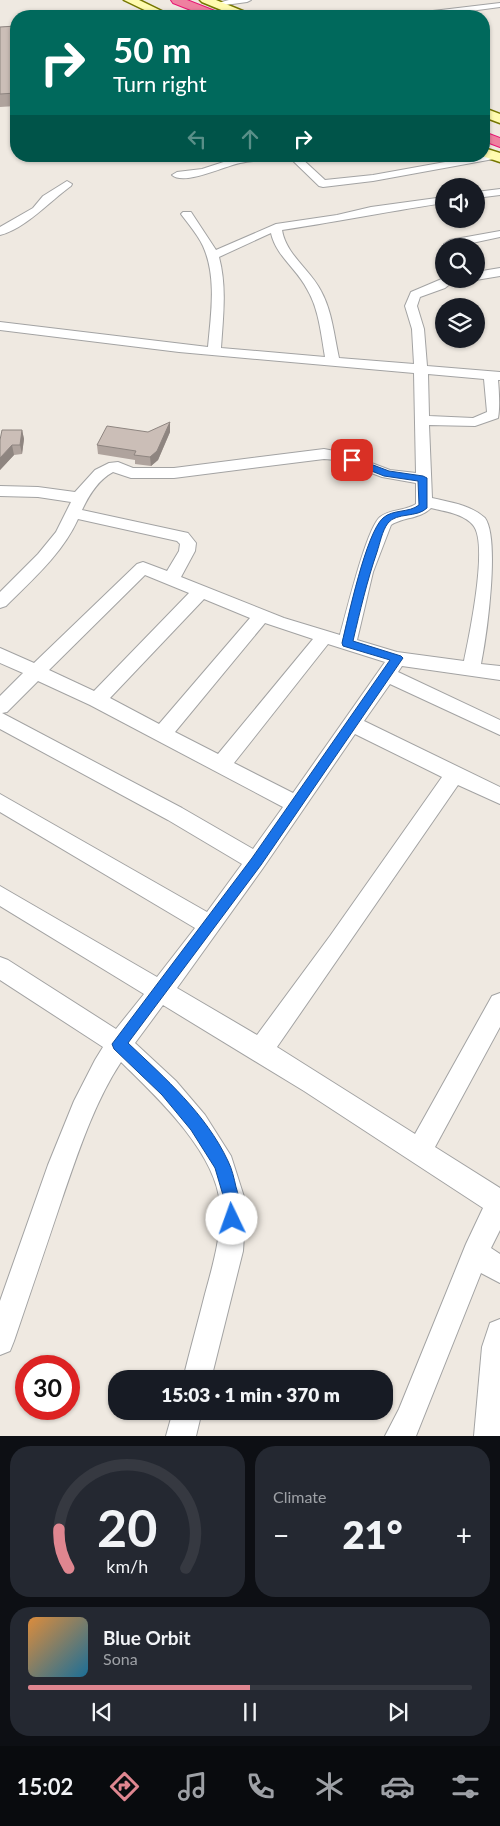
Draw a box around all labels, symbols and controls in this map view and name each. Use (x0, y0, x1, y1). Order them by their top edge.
text: 50 m (113, 28, 191, 70)
icon: right (30, 30, 95, 95)
text: Turn right (113, 70, 207, 97)
icon: left (183, 125, 211, 153)
icon: ahead (236, 125, 264, 153)
icon: right (289, 125, 317, 153)
map controls (435, 178, 485, 348)
button: sound (435, 178, 485, 228)
button: search (435, 238, 485, 288)
button: layers (435, 298, 485, 348)
pin (331, 439, 373, 481)
icon: arrive (338, 446, 366, 474)
position arrow (205, 1192, 257, 1244)
speed limit sign: 30 (15, 1355, 80, 1420)
text: 15:03 · 1 min · 370 m (161, 1383, 340, 1406)
text: Climate (273, 1487, 326, 1506)
text: 20 (97, 1496, 158, 1558)
text: 21° (343, 1511, 402, 1557)
text: − (273, 1518, 289, 1552)
text: + (456, 1518, 472, 1552)
text: km/h (107, 1555, 148, 1577)
text: Blue Orbit (103, 1626, 191, 1649)
text: Sona (103, 1649, 138, 1668)
icon: previous (88, 1698, 116, 1726)
icon: pause (236, 1698, 264, 1726)
icon: next (384, 1698, 412, 1726)
icon: directions (107, 1769, 142, 1804)
icon: music (175, 1769, 210, 1804)
icon: phone (243, 1769, 278, 1804)
icon: climate (312, 1769, 347, 1804)
icon: car (380, 1769, 415, 1804)
icon: filters (448, 1769, 483, 1804)
text: 15:02 (17, 1773, 73, 1800)

